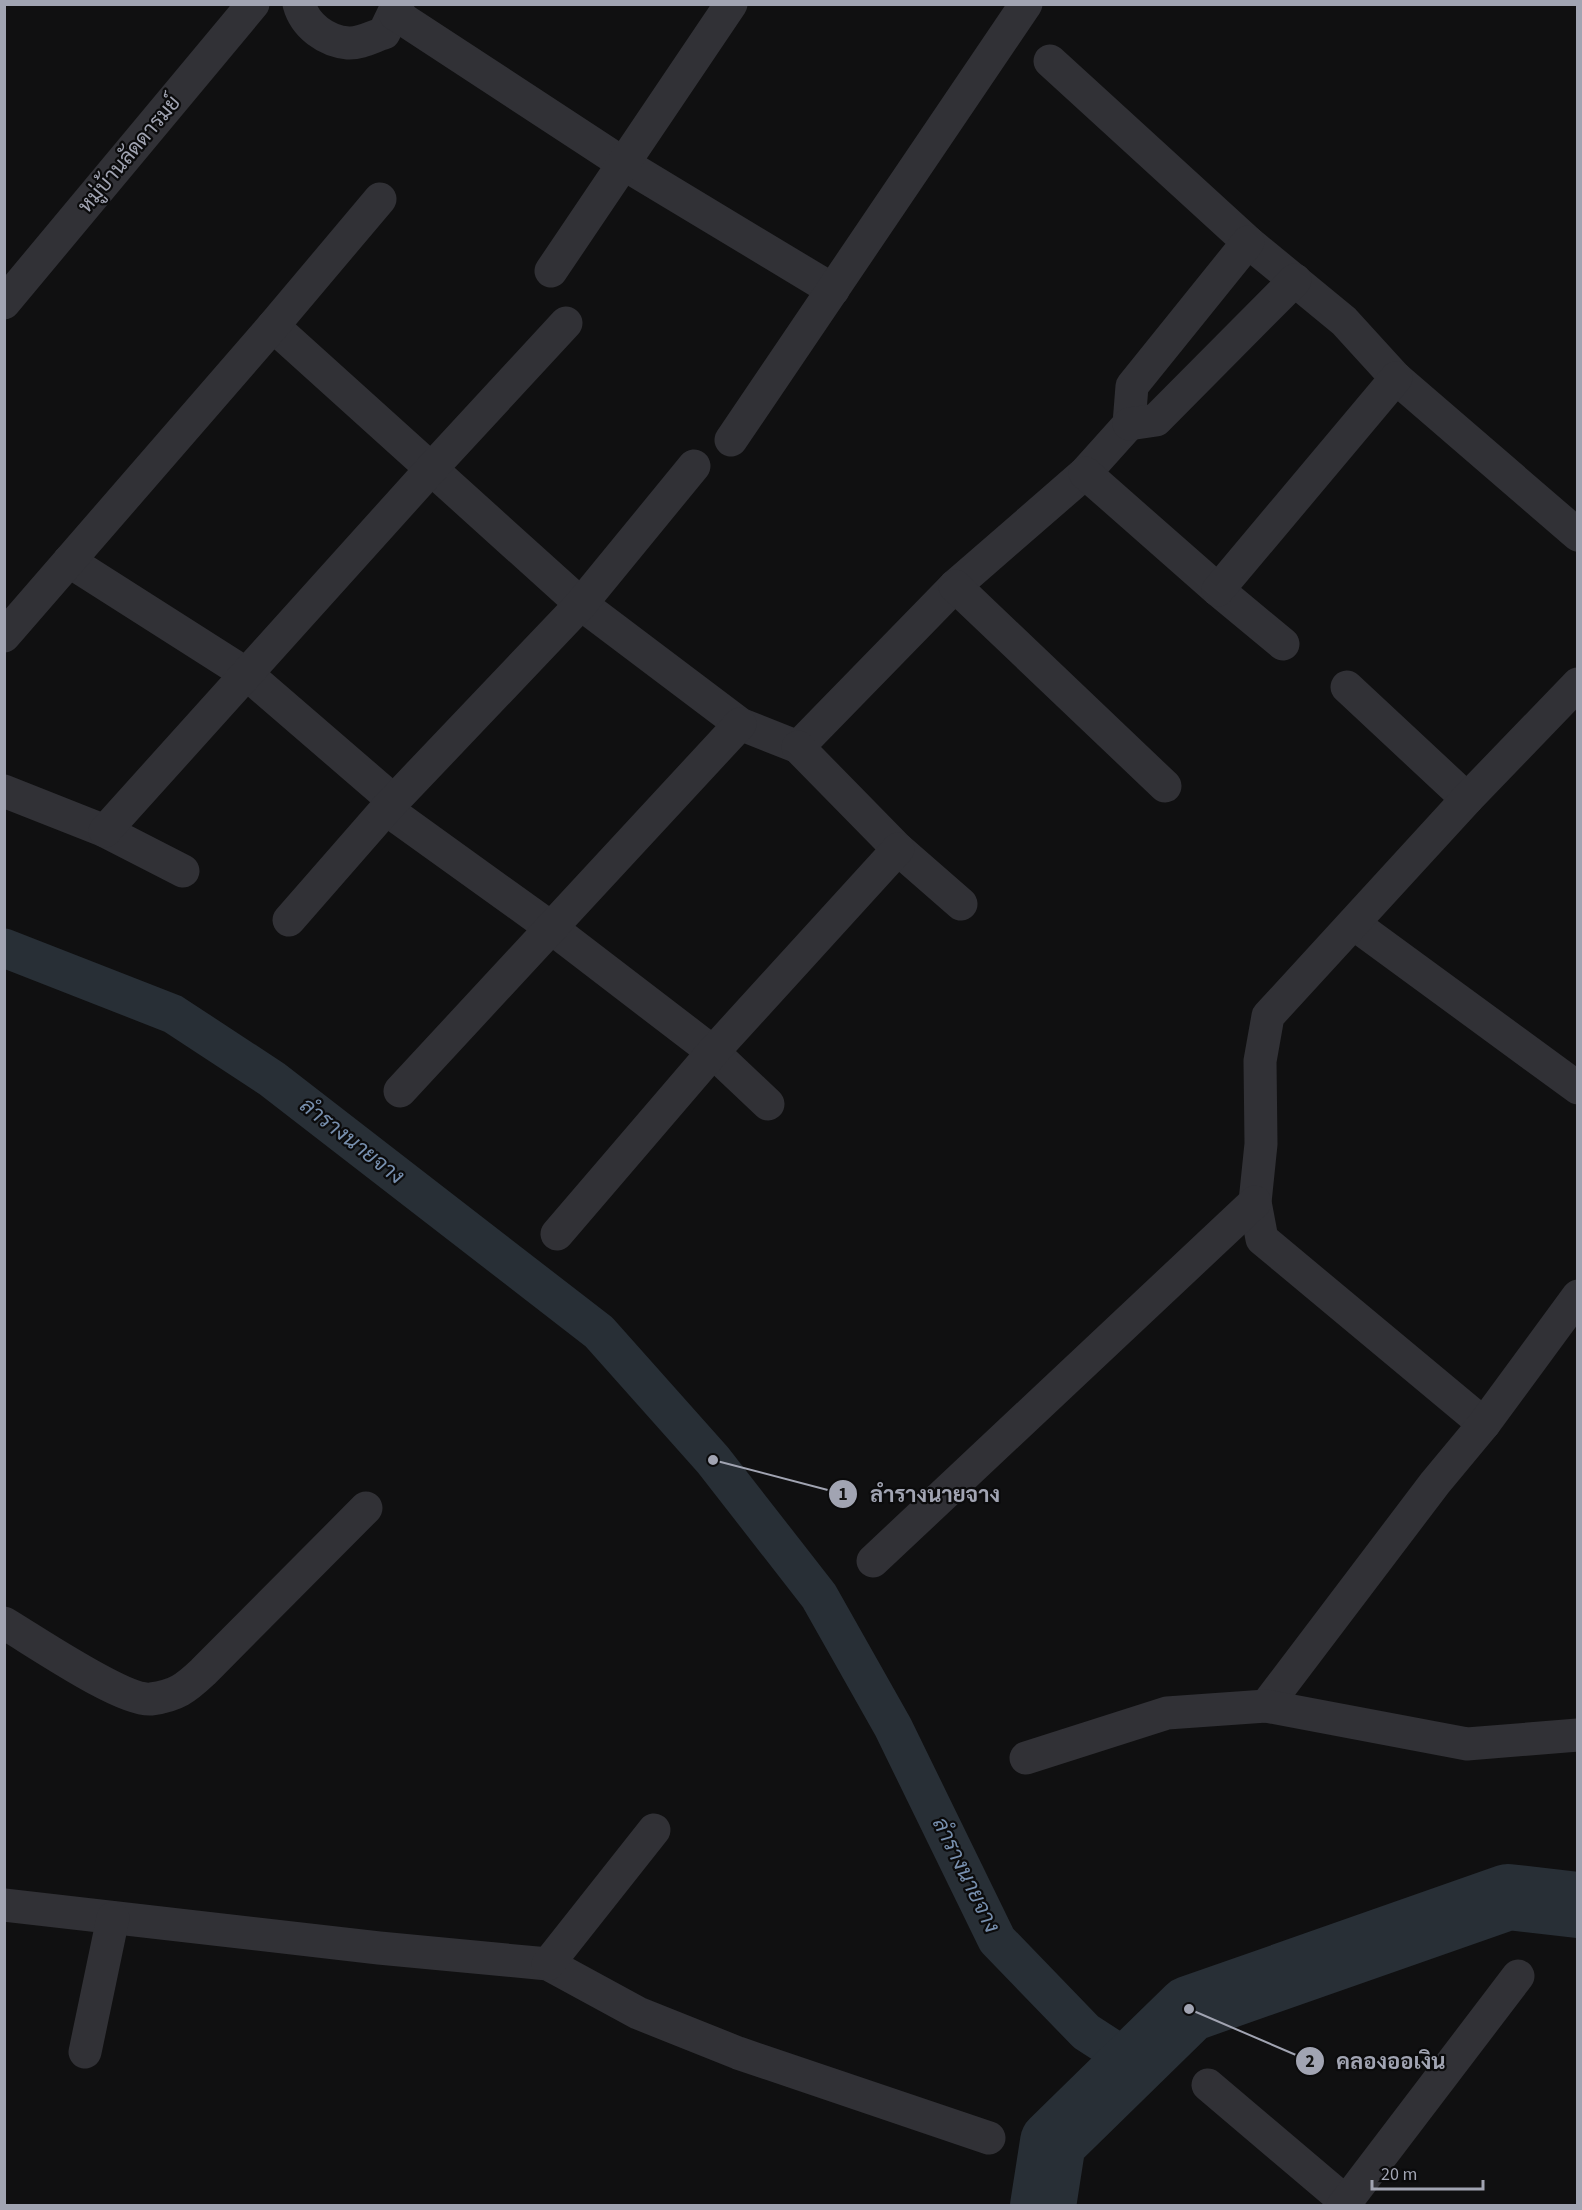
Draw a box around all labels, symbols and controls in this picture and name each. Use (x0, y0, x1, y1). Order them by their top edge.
street label: หมู่บ้านลัดดารมย์ (71, 89, 187, 219)
water label: ลำรางนายจาง (293, 1090, 411, 1192)
callout: ลำรางนายจาง (828, 1474, 1012, 1514)
text: ลำรางนายจาง (870, 1479, 1000, 1511)
text: 1 (838, 1482, 848, 1507)
water label: ลำรางนายจาง (924, 1812, 1008, 1938)
callout: คลองออเงิน (1295, 2041, 1458, 2081)
text: คลองออเงิน (1336, 2046, 1446, 2078)
text: 2 (1305, 2049, 1315, 2074)
scale bar (1372, 2153, 1483, 2191)
text: 20 m (1381, 2162, 1417, 2187)

